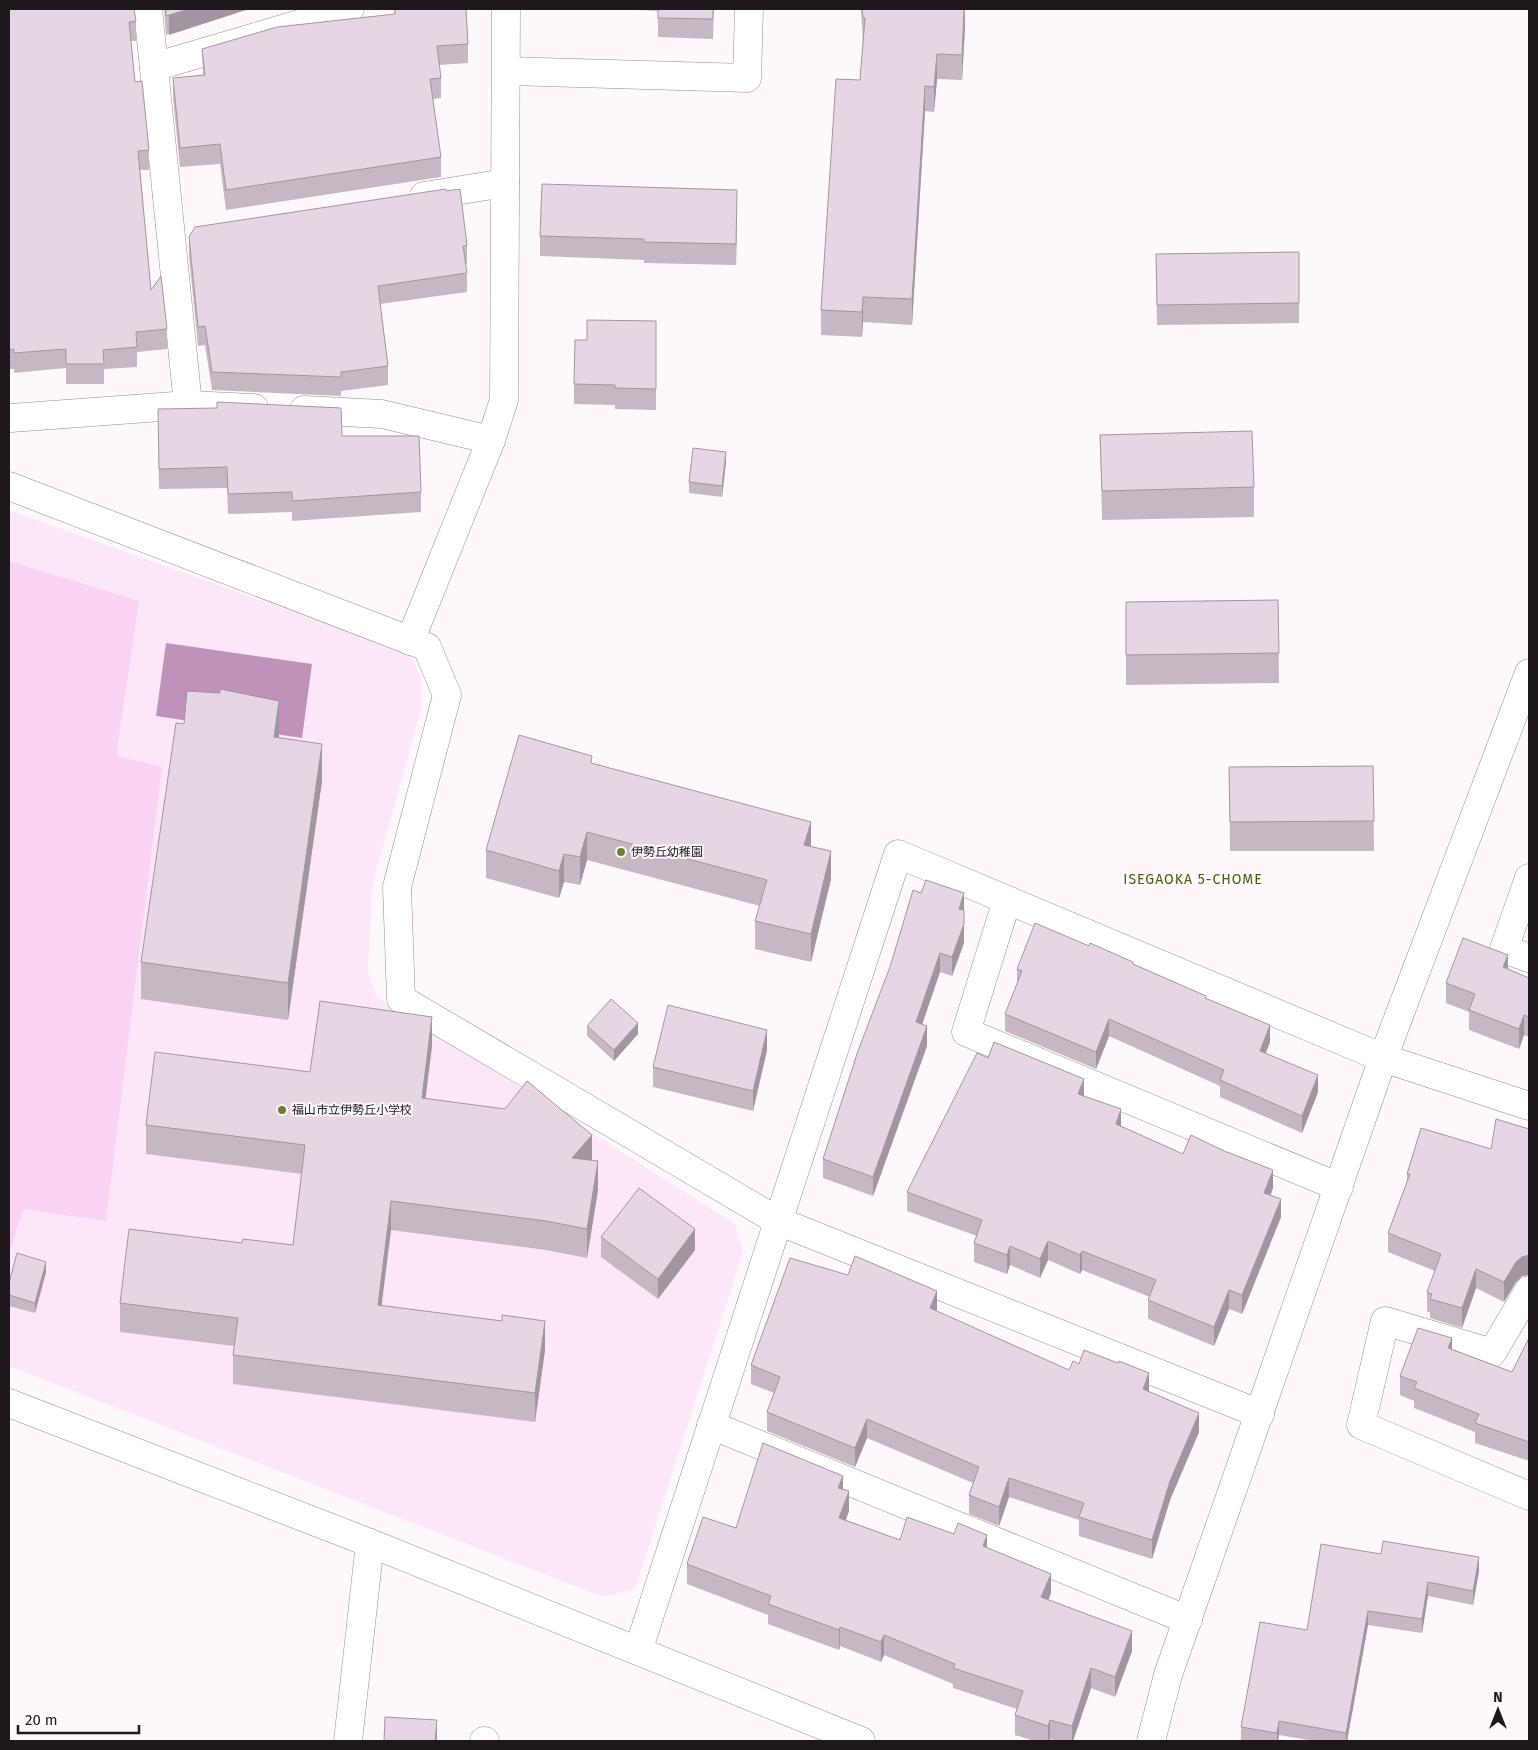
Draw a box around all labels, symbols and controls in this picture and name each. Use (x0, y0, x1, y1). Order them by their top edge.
place label: 伊勢丘幼稚園 (631, 845, 703, 859)
marker: 伊勢丘幼稚園 (615, 846, 627, 858)
district label: ISEGAOKA 5-CHOME (1123, 871, 1263, 888)
place label: 福山市立伊勢丘小学校 (292, 1103, 412, 1117)
marker: 福山市立伊勢丘小学校 (276, 1104, 288, 1116)
north arrow (1473, 1685, 1523, 1735)
text: N (1493, 1689, 1503, 1706)
scale bar (18, 1702, 139, 1734)
text: 20 m (25, 1711, 58, 1729)

